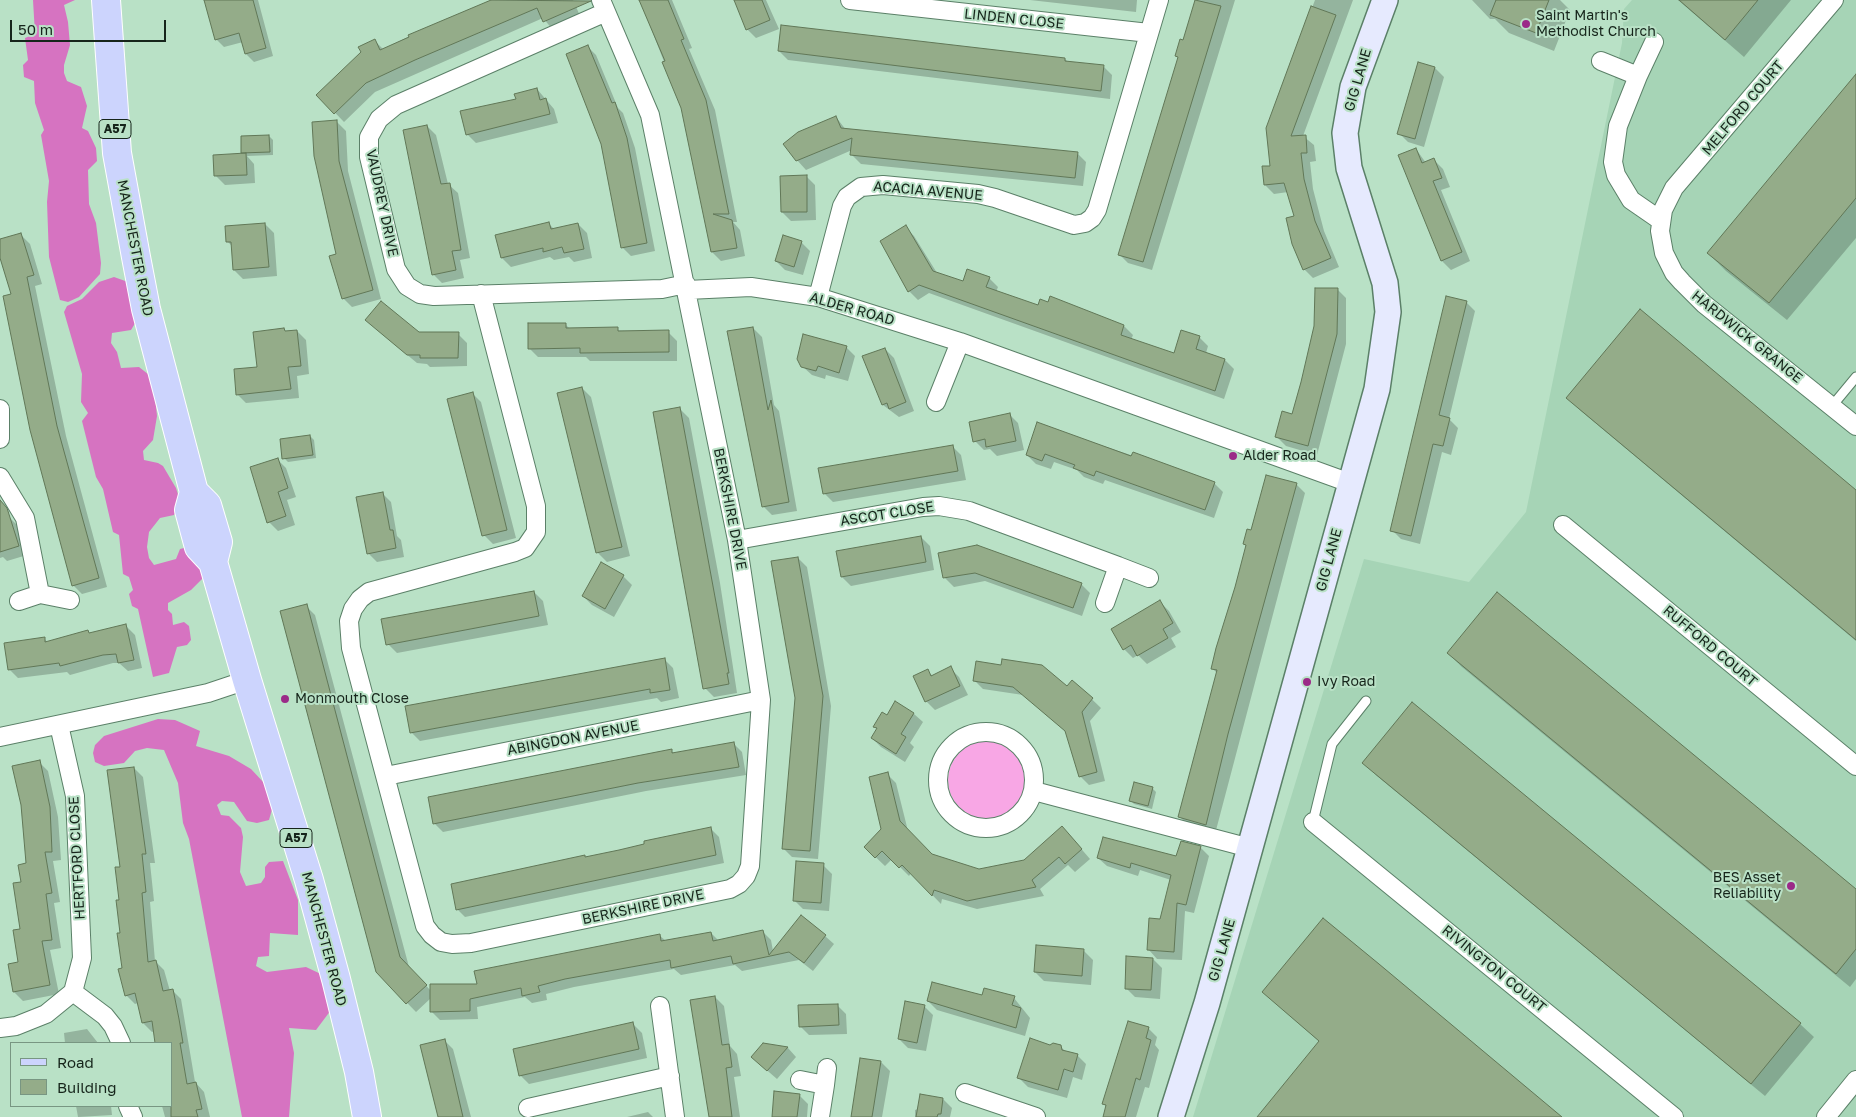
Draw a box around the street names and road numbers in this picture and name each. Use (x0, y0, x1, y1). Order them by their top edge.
street label: LINDEN CLOSE (963, 5, 1065, 33)
street label: GIG LANE (1341, 47, 1375, 113)
street label: MELFORD COURT (1699, 57, 1787, 159)
road number: A57 (99, 120, 131, 138)
street label: VAUDREY DRIVE (362, 148, 402, 258)
street label: MANCHESTER ROAD (114, 178, 156, 318)
street label: ACACIA AVENUE (873, 178, 983, 204)
street label: HARDWICK GRANGE (1688, 287, 1806, 387)
street label: ALDER ROAD (808, 289, 896, 329)
street label: BERKSHIRE DRIVE (710, 447, 750, 571)
street label: ASCOT CLOSE (839, 498, 935, 530)
street label: GIG LANE (1313, 527, 1345, 593)
street label: RUFFORD COURT (1660, 602, 1760, 690)
street label: ABINGDON AVENUE (506, 717, 640, 759)
street label: HERTFORD CLOSE (65, 796, 89, 920)
road number: A57 (280, 828, 312, 848)
street label: MANCHESTER ROAD (298, 870, 350, 1008)
street label: BERKSHIRE DRIVE (581, 886, 705, 928)
street label: GIG LANE (1205, 917, 1239, 983)
street label: RIVINGTON COURT (1439, 922, 1549, 1016)

